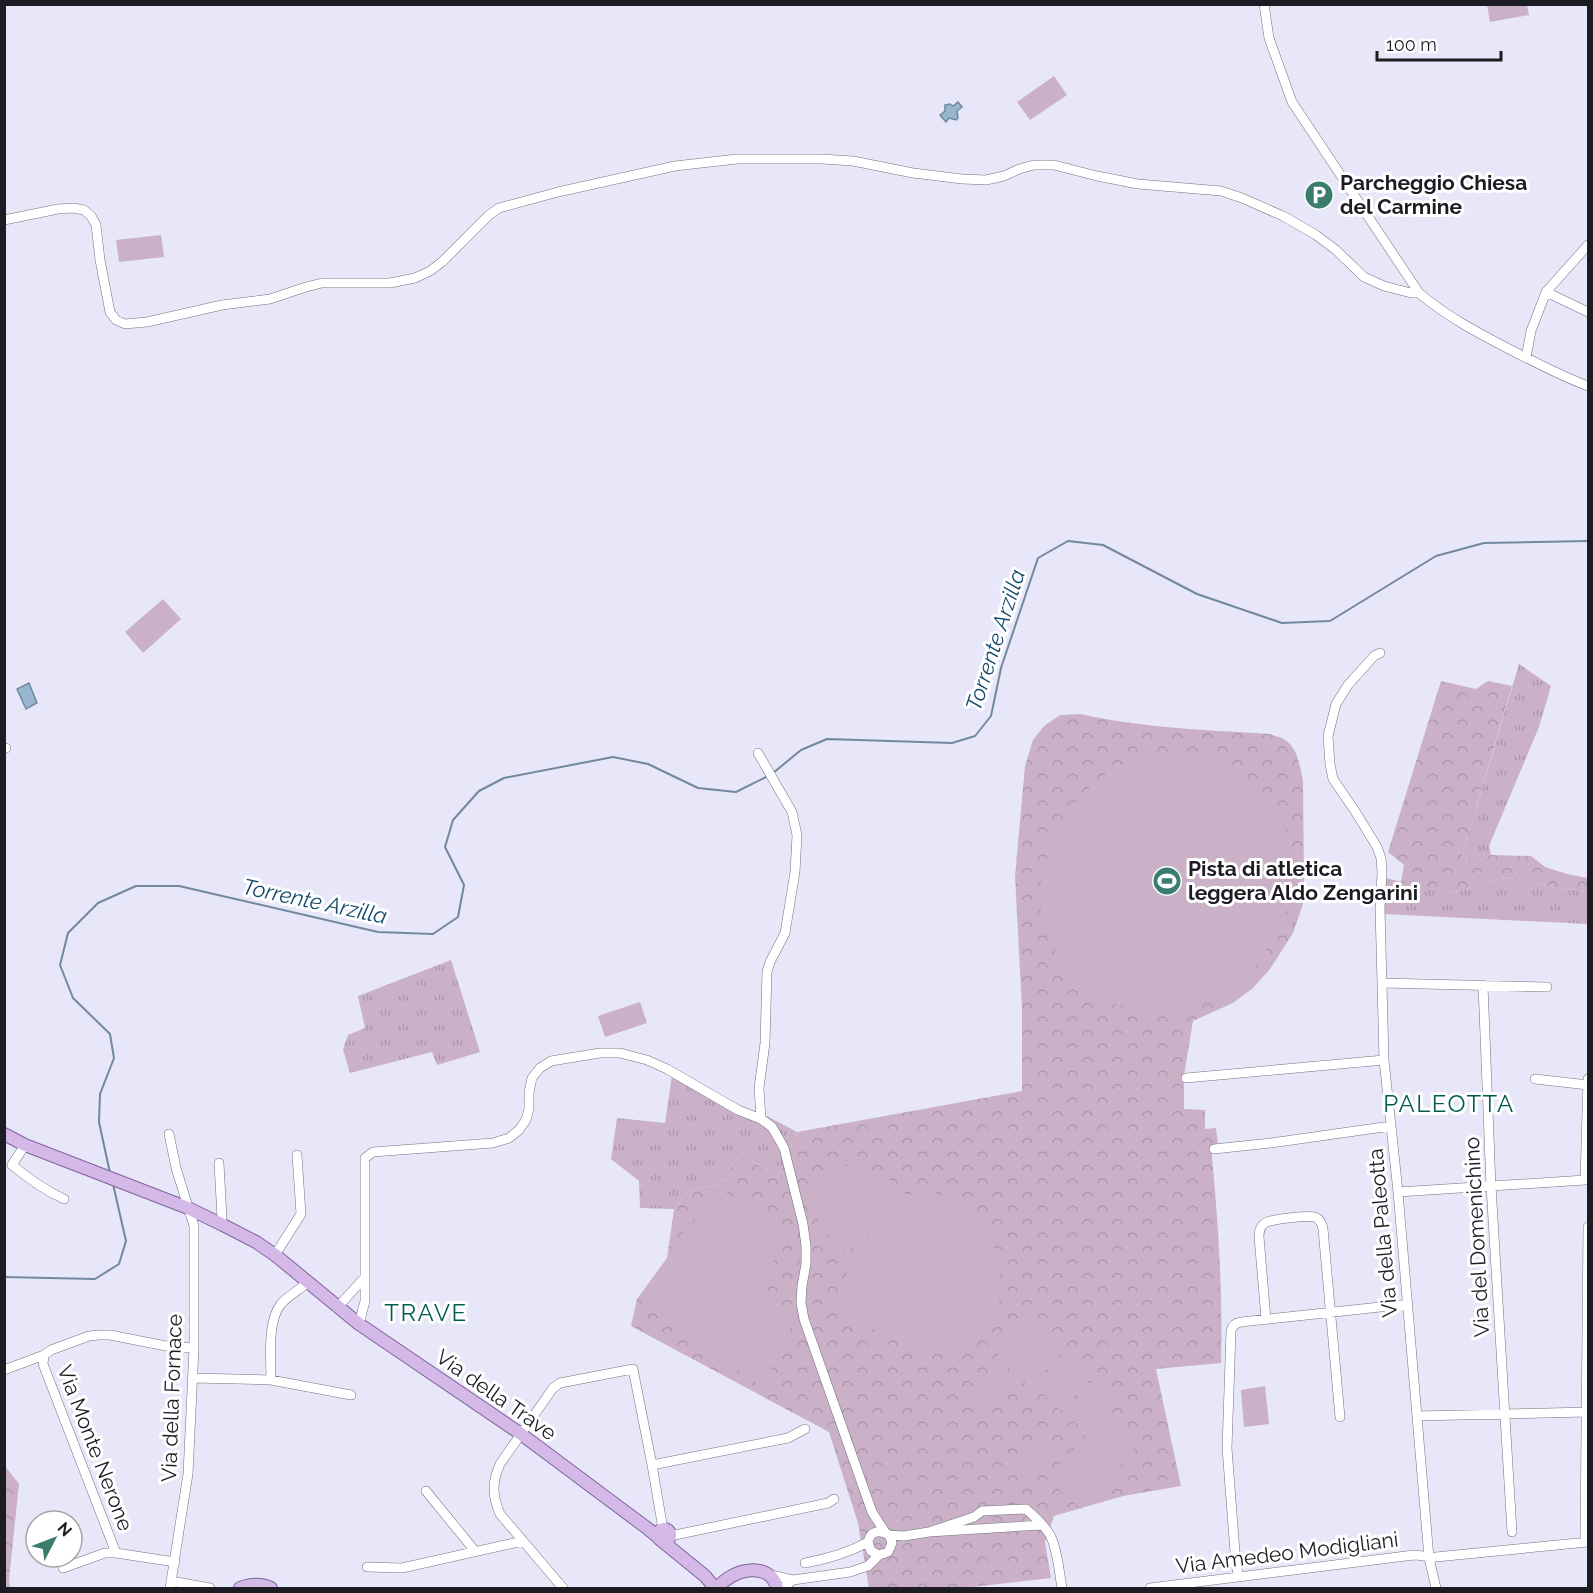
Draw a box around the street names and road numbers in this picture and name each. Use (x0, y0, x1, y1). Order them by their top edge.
street label: Via del Domenichino (1459, 1136, 1494, 1338)
street label: Via della Paleotta (1363, 1148, 1402, 1319)
street label: Via della Fornace (156, 1313, 187, 1482)
street label: Via della Trave (431, 1344, 561, 1445)
street label: Via Monte Nerone (52, 1362, 138, 1534)
street label: Via Amedeo Modigliani (1174, 1526, 1400, 1579)

